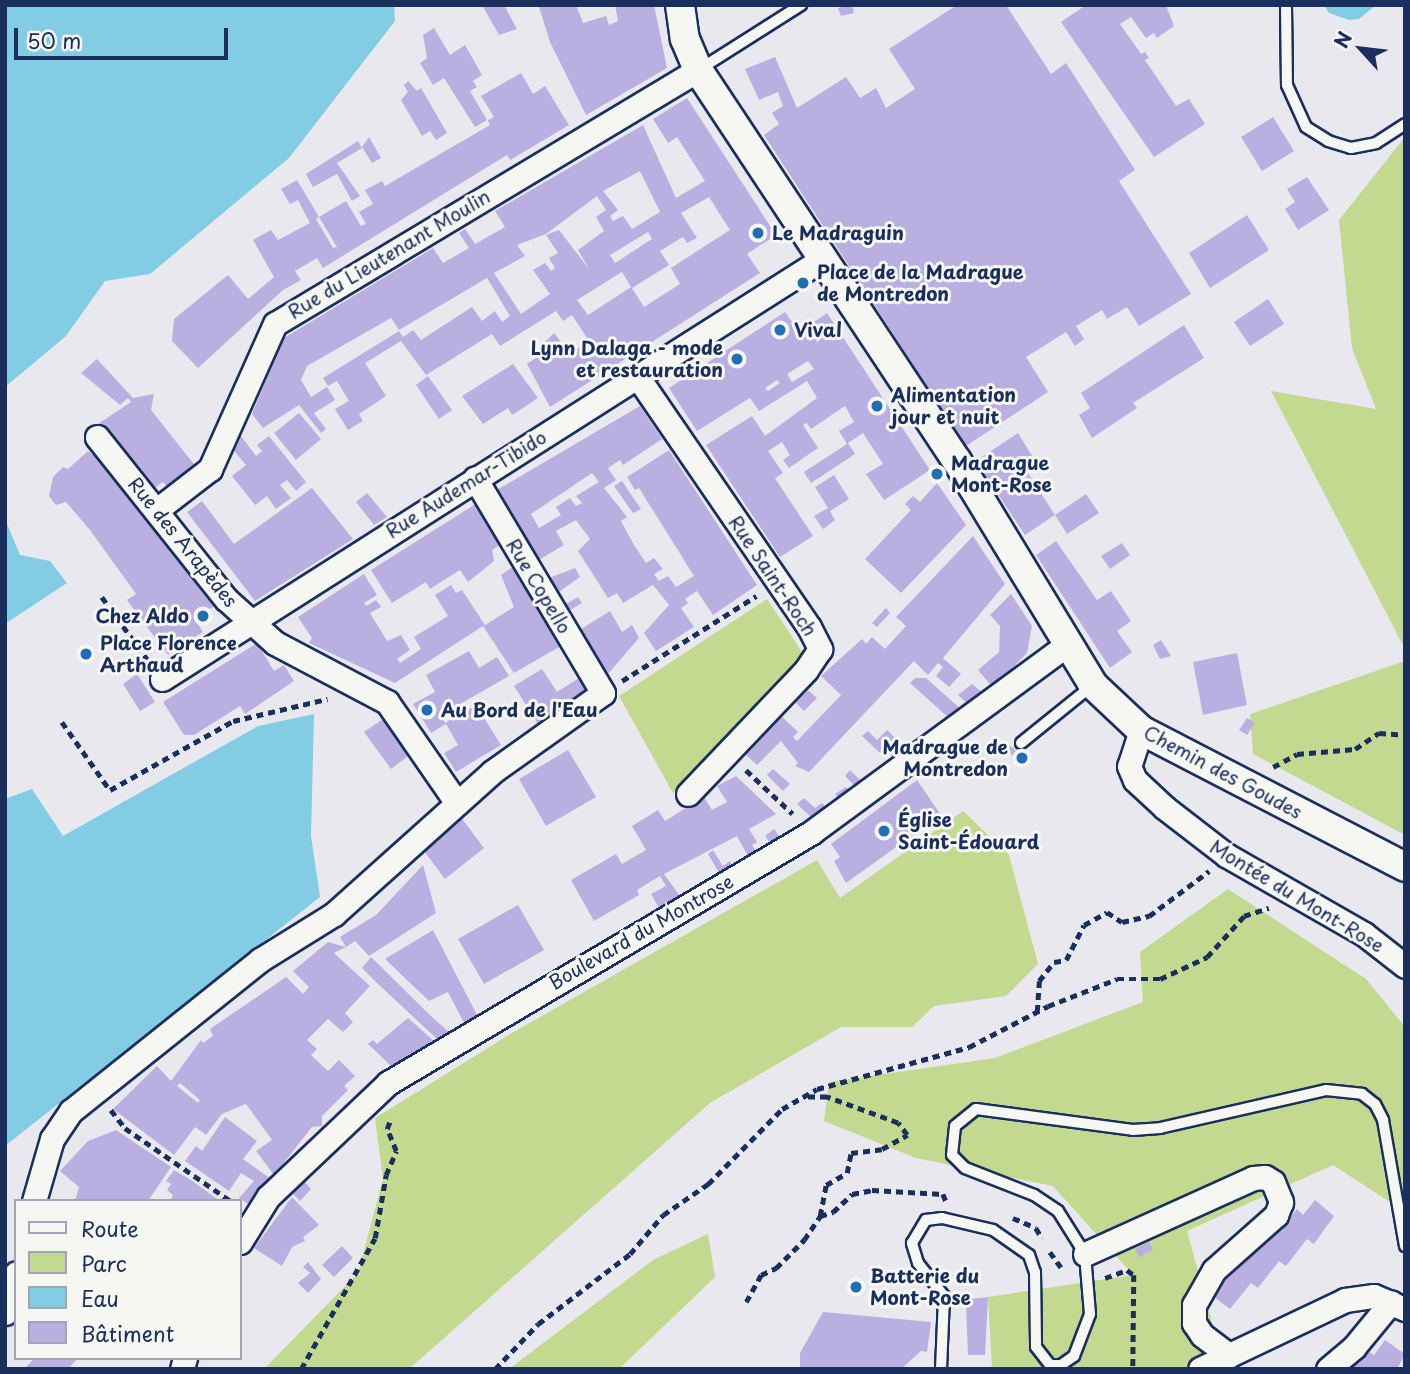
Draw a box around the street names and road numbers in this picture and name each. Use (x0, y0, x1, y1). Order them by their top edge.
street label: Rue du Lieutenant Moulin (283, 184, 495, 324)
street label: Rue Audemar-Tibido (381, 425, 551, 543)
street label: Rue des Arapèdes (122, 471, 244, 613)
street label: Rue Saint-Roch (724, 511, 822, 641)
street label: Rue Copello (501, 533, 577, 639)
street label: Chemin des Goudes (1140, 720, 1306, 824)
street label: Montée du Mont-Rose (1205, 835, 1389, 957)
street label: Boulevard du Montrose (544, 870, 738, 994)

